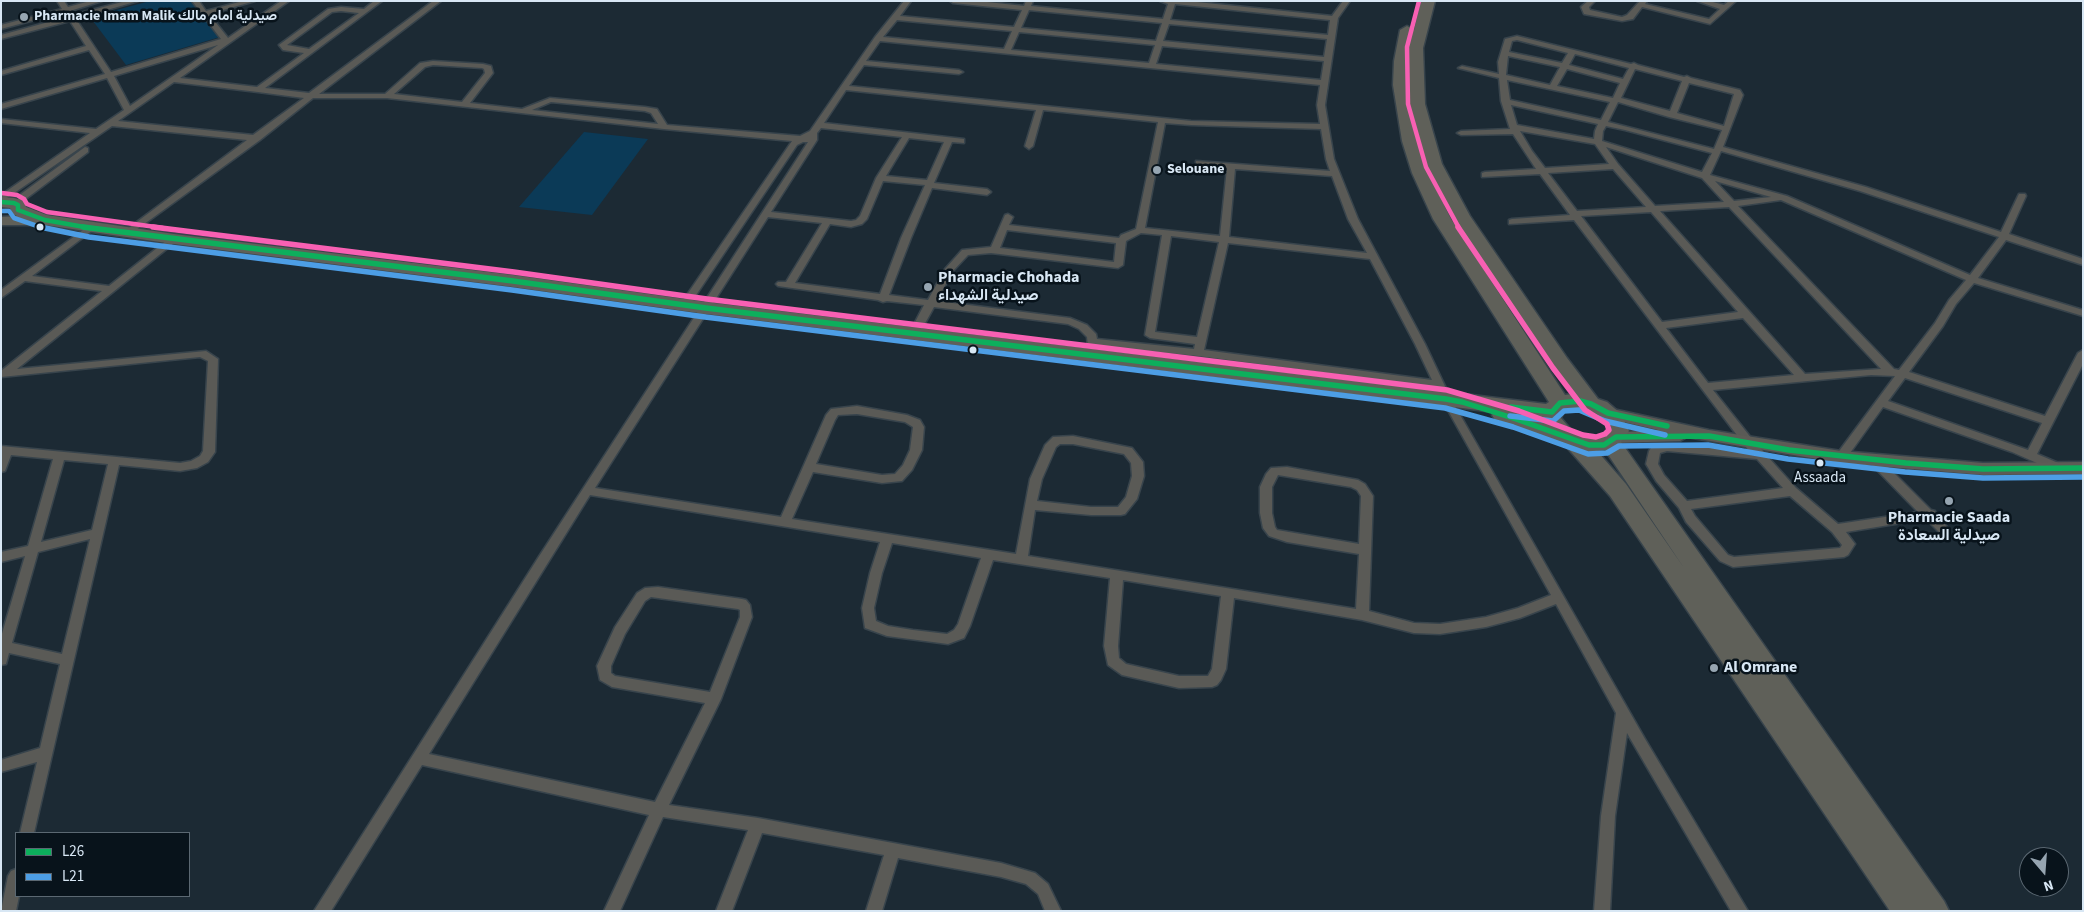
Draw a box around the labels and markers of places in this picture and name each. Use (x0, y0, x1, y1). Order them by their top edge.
place label: Pharmacie Imam Malik صيدلية امام مالك (34, 9, 277, 25)
marker: Pharmacie Imam Malik صيدلية امام مالك (18, 11, 30, 23)
place label: Selouane (1167, 162, 1224, 178)
marker: Selouane (1151, 164, 1163, 176)
unlabelled marker (35, 222, 45, 232)
place label: Pharmacie Chohada صيدلية الشهداء (938, 268, 1080, 306)
marker: Pharmacie Chohada صيدلية الشهداء (922, 281, 934, 293)
unlabelled marker (968, 345, 978, 355)
marker: Assaada (1815, 458, 1825, 468)
place label: Assaada (1794, 470, 1846, 488)
marker: Pharmacie Saada صيدلية السعادة (1943, 495, 1955, 507)
place label: Pharmacie Saada صيدلية السعادة (1888, 508, 2010, 546)
place label: Al Omrane (1724, 658, 1797, 678)
marker: Al Omrane (1708, 662, 1720, 674)

